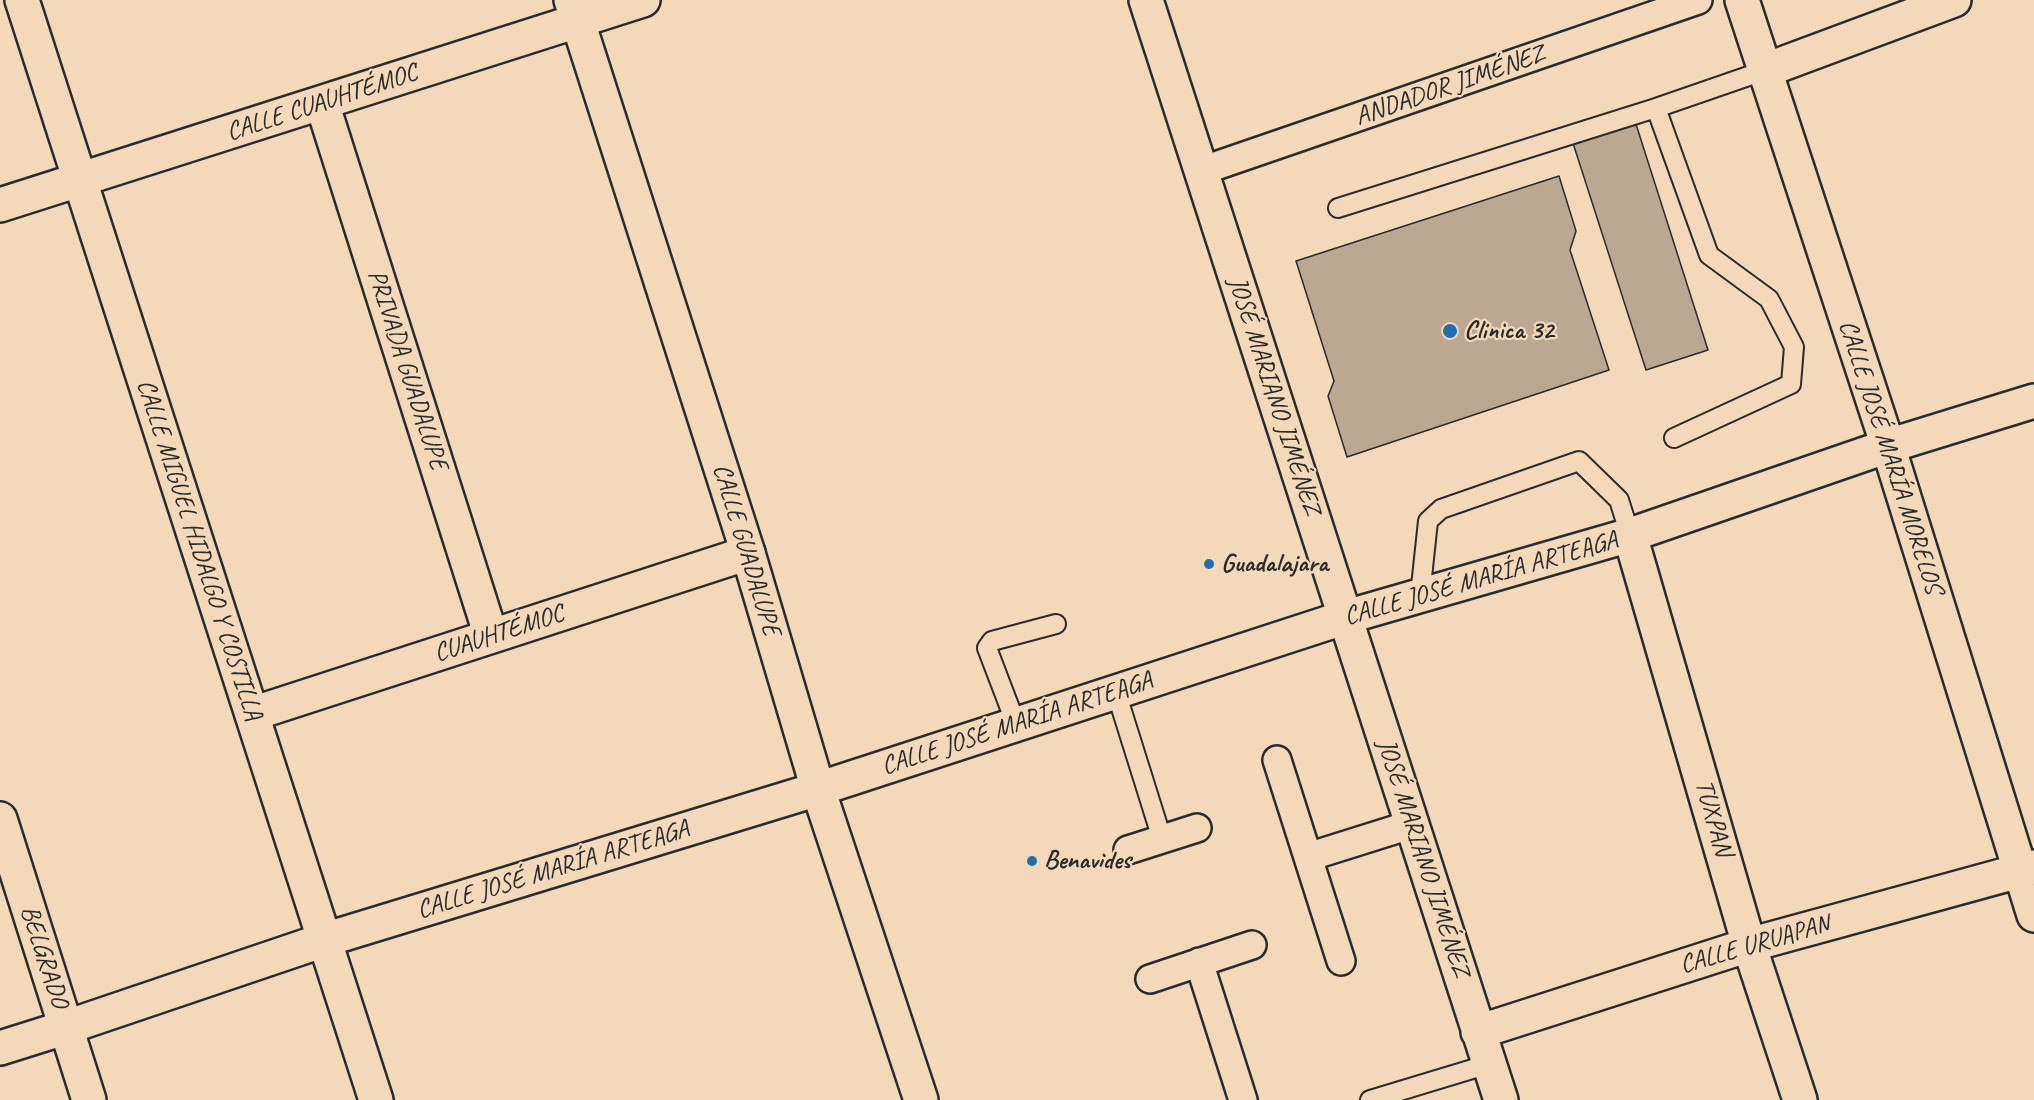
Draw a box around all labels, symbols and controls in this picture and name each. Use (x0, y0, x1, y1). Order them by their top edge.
street label: ANDADOR JIMÉNEZ (1351, 39, 1549, 133)
street label: CALLE CUAUHTÉMOC (223, 57, 421, 149)
street label: PRIVADA GUADALUPE (360, 266, 454, 474)
street label: JOSÉ MARIANO JIMÉNEZ (1221, 273, 1327, 519)
place label: Clinica 32 (1464, 315, 1554, 347)
street label: CALLE JOSÉ MARÍA MORELOS (1831, 316, 1949, 598)
marker: Clinica 32 (1441, 322, 1459, 340)
street label: CALLE MIGUEL HIDALGO Y COSTILLA (129, 376, 269, 724)
street label: CALLE GUADALUPE (705, 460, 787, 640)
street label: CALLE JOSÉ MARÍA ARTEAGA (1341, 525, 1621, 633)
place label: Guadalajara (1221, 548, 1328, 580)
marker: Guadalajara (1202, 557, 1216, 571)
street label: CUAUHTÉMOC (430, 598, 568, 670)
street label: CALLE JOSÉ MARÍA ARTEAGA (878, 665, 1156, 783)
street label: JOSÉ MARIANO JIMÉNEZ (1370, 735, 1476, 981)
street label: TUXPAN (1687, 776, 1739, 860)
street label: CALLE JOSÉ MARÍA ARTEAGA (413, 814, 693, 926)
place label: Benavides (1044, 845, 1131, 877)
marker: Benavides (1025, 854, 1039, 868)
street label: BELGRADO (13, 902, 75, 1012)
street label: CALLE URUAPAN (1676, 909, 1834, 981)

